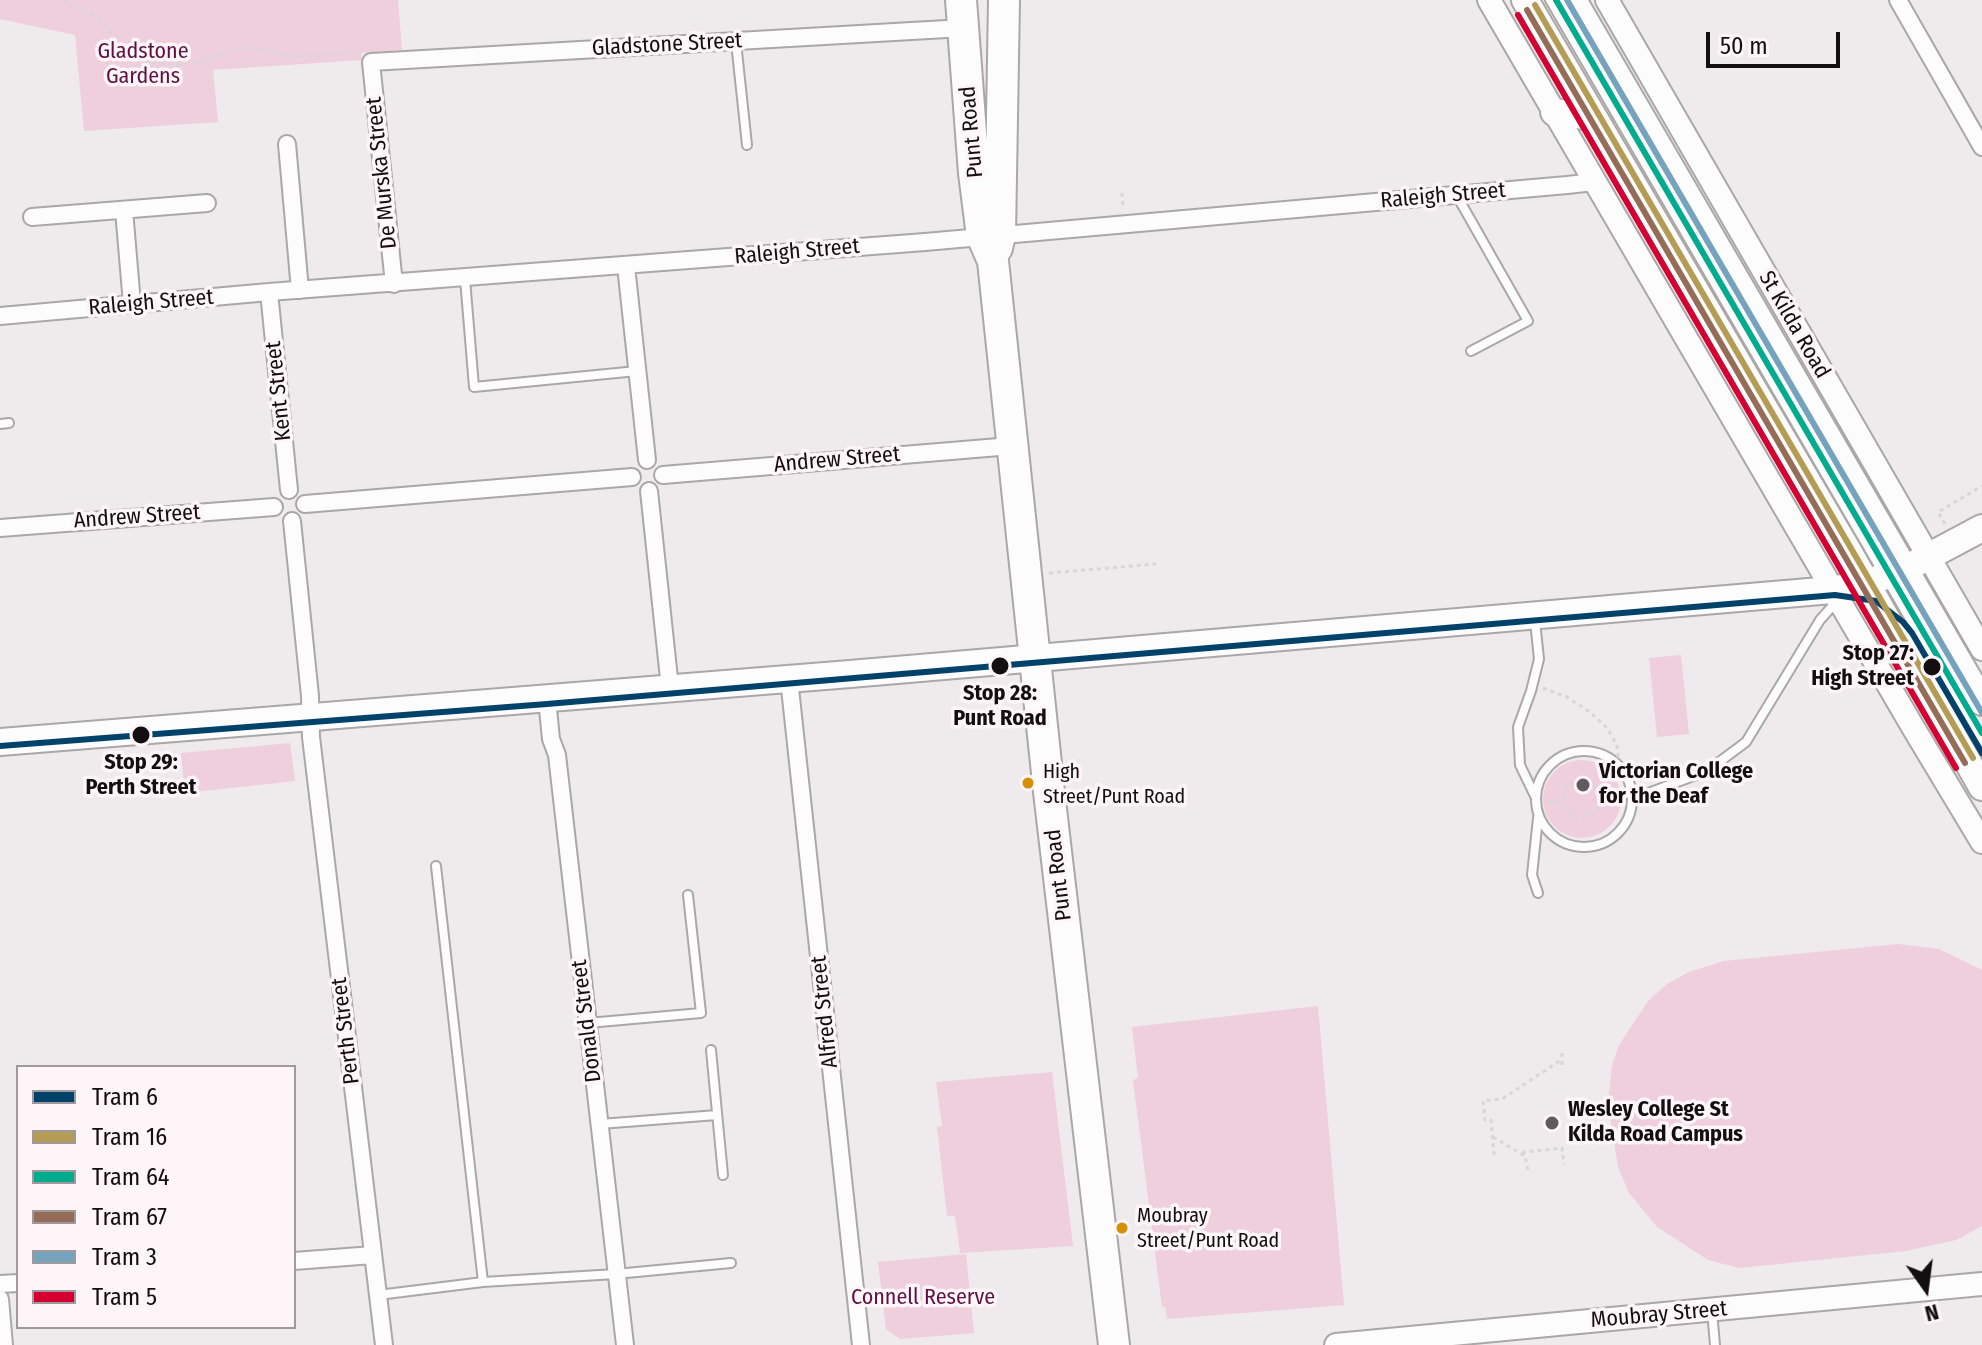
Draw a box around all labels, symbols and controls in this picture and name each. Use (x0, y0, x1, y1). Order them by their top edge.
scale bar (1710, 16, 1844, 66)
street label: Gladstone Street (591, 28, 743, 62)
text: 50 m (1720, 32, 1768, 60)
park label: Gladstone Gardens (97, 39, 189, 90)
street label: Punt Road (955, 85, 989, 179)
street label: De Murska Street (361, 96, 403, 250)
street label: Raleigh Street (1379, 177, 1507, 215)
street label: Raleigh Street (733, 233, 861, 271)
street label: St Kilda Road (1753, 267, 1835, 383)
street label: Raleigh Street (87, 284, 215, 322)
street label: Kent Street (261, 340, 297, 442)
street label: Andrew Street (773, 441, 901, 479)
street label: Andrew Street (73, 499, 201, 535)
place label: Stop 27: High Street (1811, 641, 1914, 692)
marker: Stop 28: Punt Road (989, 655, 1011, 677)
marker: Stop 27: High Street (1921, 656, 1943, 678)
place label: Stop 28: Punt Road (953, 681, 1047, 732)
marker: Stop 29: Perth Street (130, 724, 152, 746)
place label: Stop 29: Perth Street (85, 750, 197, 802)
place label: Victorian College for the Deaf (1599, 759, 1753, 810)
place label: High Street/Punt Road (1043, 760, 1185, 807)
marker: High Street/Punt Road (1020, 775, 1036, 791)
marker: Victorian College for the Deaf (1574, 776, 1592, 794)
street label: Punt Road (1040, 828, 1078, 922)
street label: Alfred Street (806, 954, 844, 1070)
street label: Donald Street (566, 958, 608, 1084)
street label: Perth Street (326, 976, 366, 1086)
legend (16, 1065, 296, 1329)
text: Tram 6 (92, 1083, 158, 1111)
place label: Wesley College St Kilda Road Campus (1568, 1097, 1743, 1148)
marker: Wesley College St Kilda Road Campus (1543, 1114, 1561, 1132)
text: Tram 16 (92, 1123, 167, 1151)
text: Tram 64 (92, 1163, 169, 1191)
text: Tram 67 (92, 1203, 167, 1231)
place label: Moubray Street/Punt Road (1137, 1204, 1279, 1251)
marker: Moubray Street/Punt Road (1114, 1220, 1130, 1236)
text: Tram 3 (92, 1243, 157, 1271)
north arrow (1886, 1249, 1966, 1329)
text: Tram 5 (92, 1283, 157, 1311)
park label: Connell Reserve (851, 1285, 995, 1311)
street label: Moubray Street (1590, 1296, 1728, 1334)
text: N (1922, 1298, 1942, 1327)

